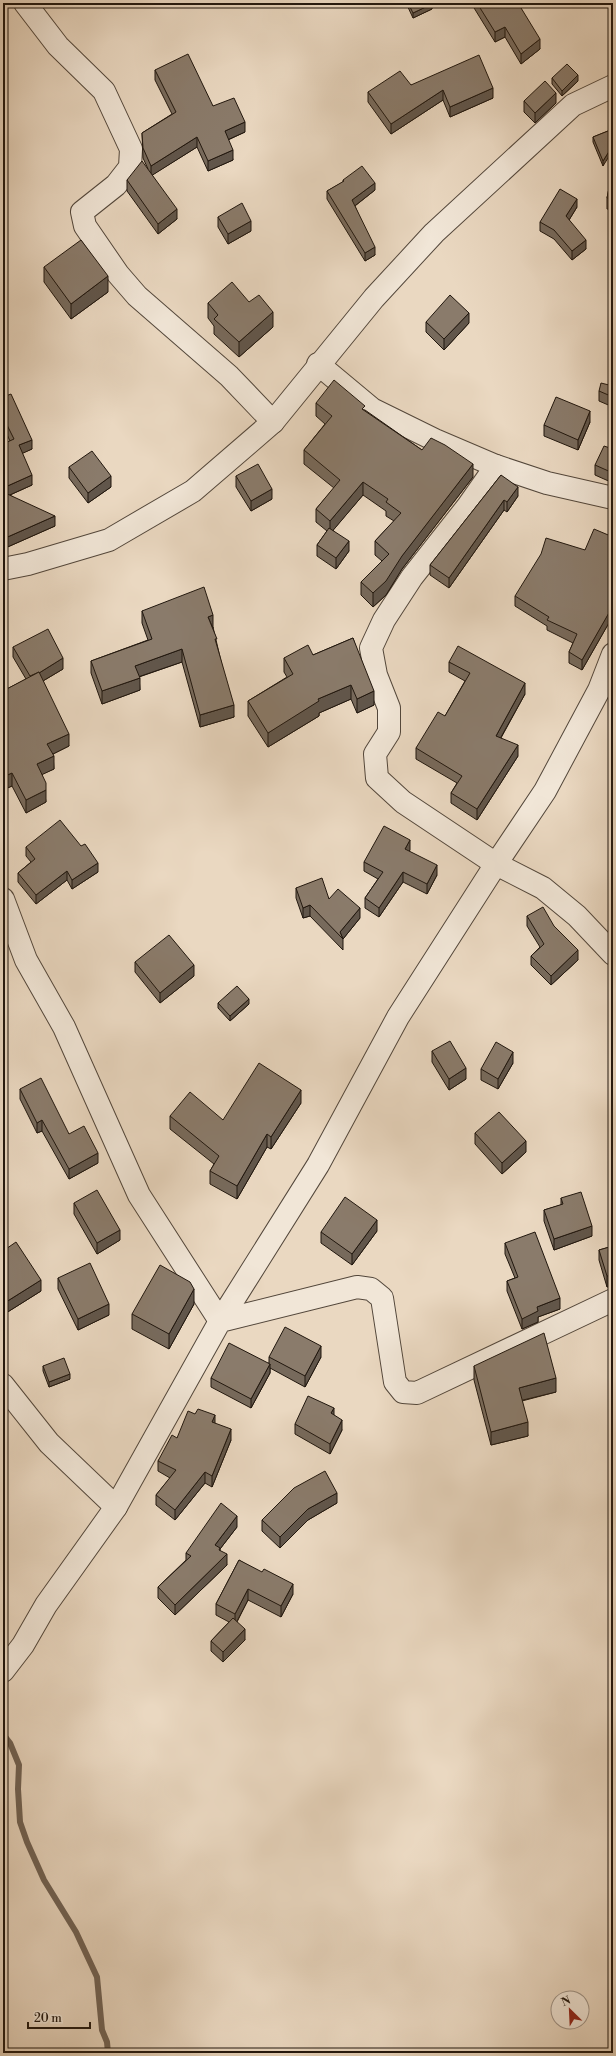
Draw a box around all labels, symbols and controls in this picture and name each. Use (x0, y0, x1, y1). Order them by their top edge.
north arrow (550, 1990, 590, 2030)
text: N (560, 1993, 573, 2010)
scale bar (28, 2004, 90, 2030)
text: 20 m (34, 2011, 62, 2026)

